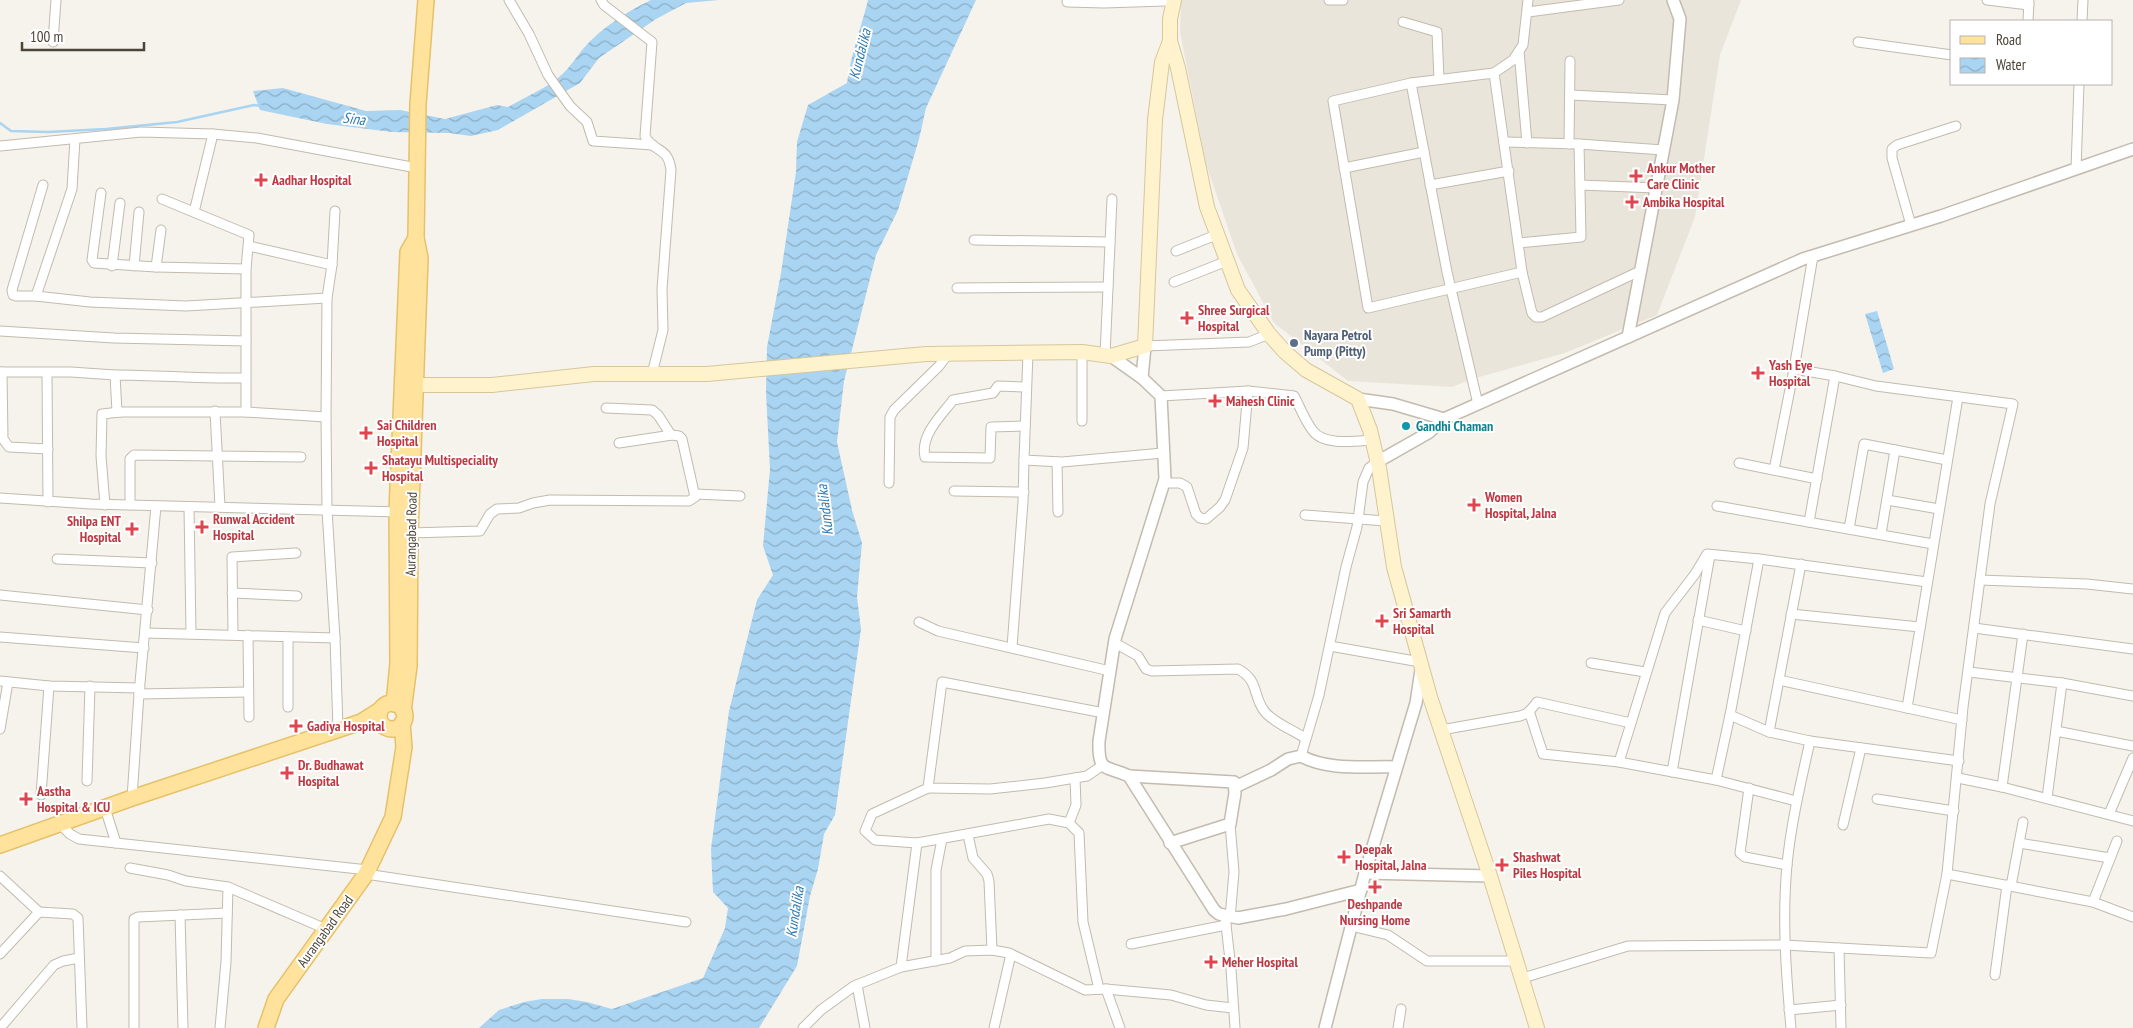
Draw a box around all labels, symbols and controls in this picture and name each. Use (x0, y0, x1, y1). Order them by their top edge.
scale bar (22, 20, 145, 52)
legend (1950, 20, 2113, 85)
water label: Kundalika (844, 26, 875, 81)
text: 100 m (30, 27, 63, 46)
text: Road (1996, 30, 2022, 49)
text: Water (1996, 55, 2027, 74)
water label: Sina (342, 108, 367, 129)
place label: Ankur Mother Care Clinic (1646, 159, 1716, 193)
marker: Ankur Mother Care Clinic (1629, 169, 1643, 183)
place label: Aadhar Hospital (271, 171, 352, 189)
marker: Aadhar Hospital (254, 173, 268, 187)
place label: Ambika Hospital (1642, 193, 1725, 211)
marker: Ambika Hospital (1625, 195, 1639, 209)
place label: Shree Surgical Hospital (1198, 301, 1270, 335)
marker: Shree Surgical Hospital (1180, 311, 1194, 325)
place label: Nayara Petrol Pump (Pitty) (1304, 326, 1372, 360)
marker: Nayara Petrol Pump (Pitty) (1288, 337, 1300, 349)
place label: Yash Eye Hospital (1768, 356, 1812, 390)
marker: Yash Eye Hospital (1751, 366, 1765, 380)
place label: Mahesh Clinic (1226, 392, 1295, 410)
marker: Mahesh Clinic (1208, 394, 1222, 408)
place label: Sai Children Hospital (377, 416, 437, 450)
place label: Gandhi Chaman (1416, 417, 1493, 435)
marker: Gandhi Chaman (1400, 420, 1412, 432)
marker: Sai Children Hospital (359, 426, 373, 440)
place label: Shatayu Multispeciality Hospital (382, 451, 498, 485)
marker: Shatayu Multispeciality Hospital (364, 461, 378, 475)
water label: Kundalika (812, 482, 837, 537)
place label: Women Hospital, Jalna (1484, 488, 1557, 522)
street label: Aurangabad Road (401, 492, 421, 576)
marker: Women Hospital, Jalna (1467, 498, 1481, 512)
place label: Runwal Accident Hospital (213, 510, 295, 544)
place label: Shilpa ENT Hospital (67, 512, 122, 546)
marker: Runwal Accident Hospital (195, 520, 209, 534)
marker: Shilpa ENT Hospital (125, 522, 139, 536)
place label: Sri Samarth Hospital (1393, 604, 1451, 638)
marker: Sri Samarth Hospital (1375, 614, 1389, 628)
place label: Gadiya Hospital (307, 717, 385, 735)
marker: Gadiya Hospital (289, 719, 303, 733)
place label: Dr. Budhawat Hospital (298, 756, 363, 790)
marker: Dr. Budhawat Hospital (280, 766, 294, 780)
place label: Aastha Hospital & ICU (36, 782, 110, 816)
marker: Aastha Hospital & ICU (19, 792, 33, 806)
place label: Deepak Hospital, Jalna (1355, 840, 1427, 874)
place label: Shashwat Piles Hospital (1513, 848, 1582, 882)
marker: Deepak Hospital, Jalna (1337, 850, 1351, 864)
marker: Shashwat Piles Hospital (1495, 858, 1509, 872)
marker: Deshpande Nursing Home (1368, 880, 1382, 894)
water label: Kundalika (781, 884, 808, 939)
street label: Aurangabad Road (293, 892, 357, 970)
place label: Deshpande Nursing Home (1340, 895, 1410, 929)
place label: Meher Hospital (1222, 953, 1298, 971)
marker: Meher Hospital (1204, 955, 1218, 969)

